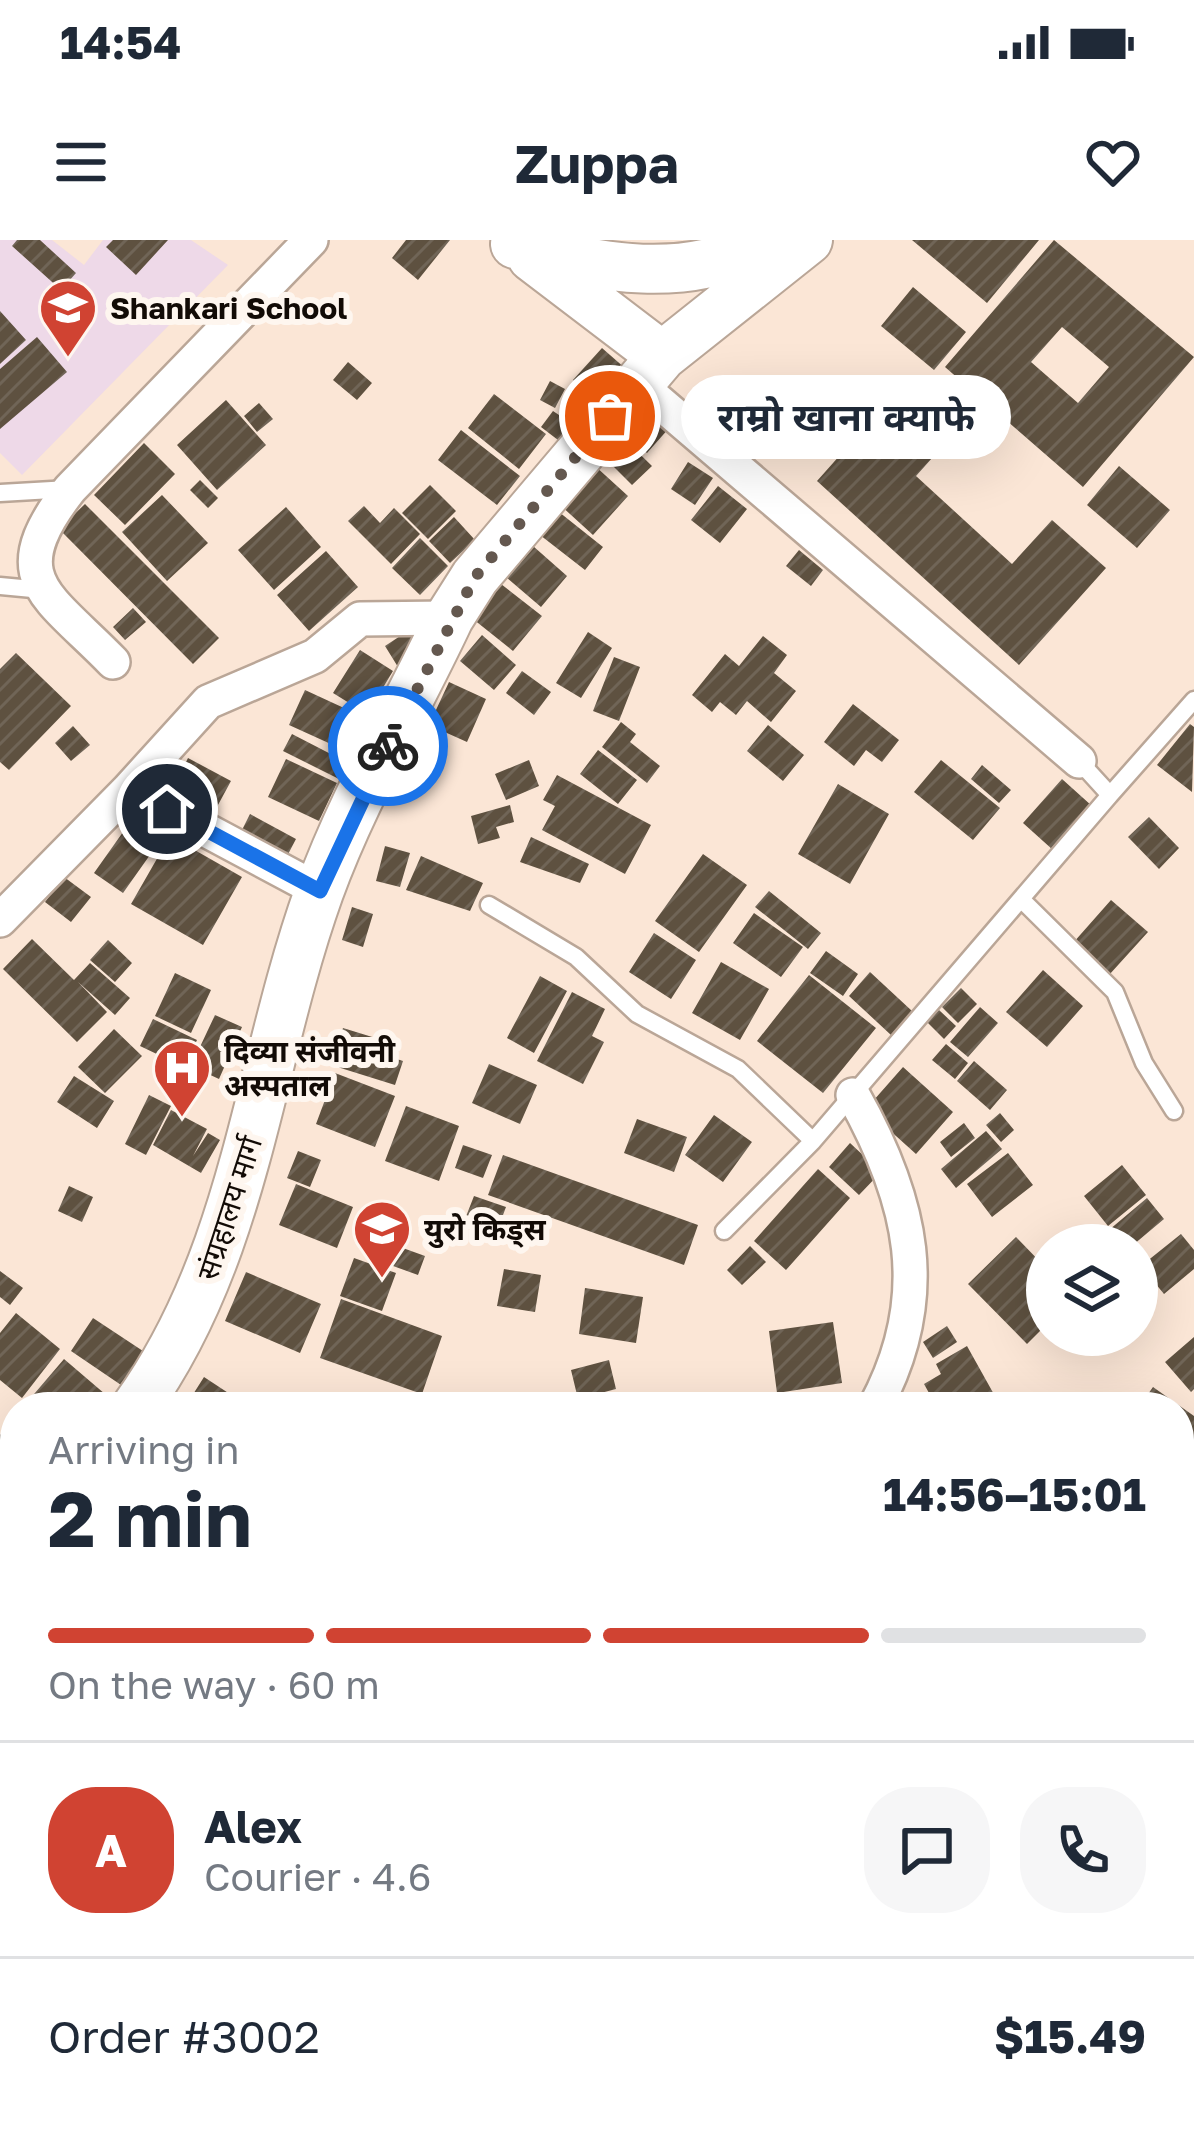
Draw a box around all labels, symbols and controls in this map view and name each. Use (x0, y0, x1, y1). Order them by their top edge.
text: 14:54 (60, 15, 181, 69)
icon: menu (48, 129, 114, 195)
icon: heart (1080, 129, 1146, 195)
text: Zuppa (515, 130, 679, 195)
school or university icon: Shankari School (37, 277, 99, 359)
place label: Shankari School (110, 290, 347, 326)
pin (559, 365, 661, 467)
callout: राम्रो खाना क्याफे (682, 374, 1012, 458)
icon: bag (577, 383, 643, 449)
text: राम्रो खाना क्याफे (717, 393, 975, 440)
courier (328, 686, 448, 806)
icon: bike (355, 713, 421, 779)
pin (116, 758, 218, 860)
icon: home (134, 776, 200, 842)
place label: दिव्या संजीवनी अस्पताल (224, 1033, 396, 1103)
hospital icon: दिव्या संजीवनी अस्पताल (151, 1037, 213, 1119)
street label: संग्रहालय मार्ग (189, 1131, 269, 1284)
school or university icon: युरो किड्स (351, 1198, 413, 1280)
place label: युरो किड्स (424, 1211, 546, 1249)
map controls (1026, 1224, 1158, 1356)
button: layers (1026, 1224, 1158, 1356)
text: Arriving in (48, 1426, 239, 1473)
text: 14:56–15:01 (883, 1467, 1146, 1521)
text: 2 min (48, 1471, 252, 1564)
text: On the way · 60 m (48, 1661, 380, 1708)
button: chat (864, 1787, 990, 1913)
button: phone (1020, 1787, 1146, 1913)
text: Alex (204, 1799, 302, 1853)
text: A (95, 1823, 127, 1877)
text: Courier · 4.6 (204, 1853, 431, 1900)
text: Order #3002 (48, 2009, 320, 2063)
text: $15.49 (994, 2009, 1146, 2063)

